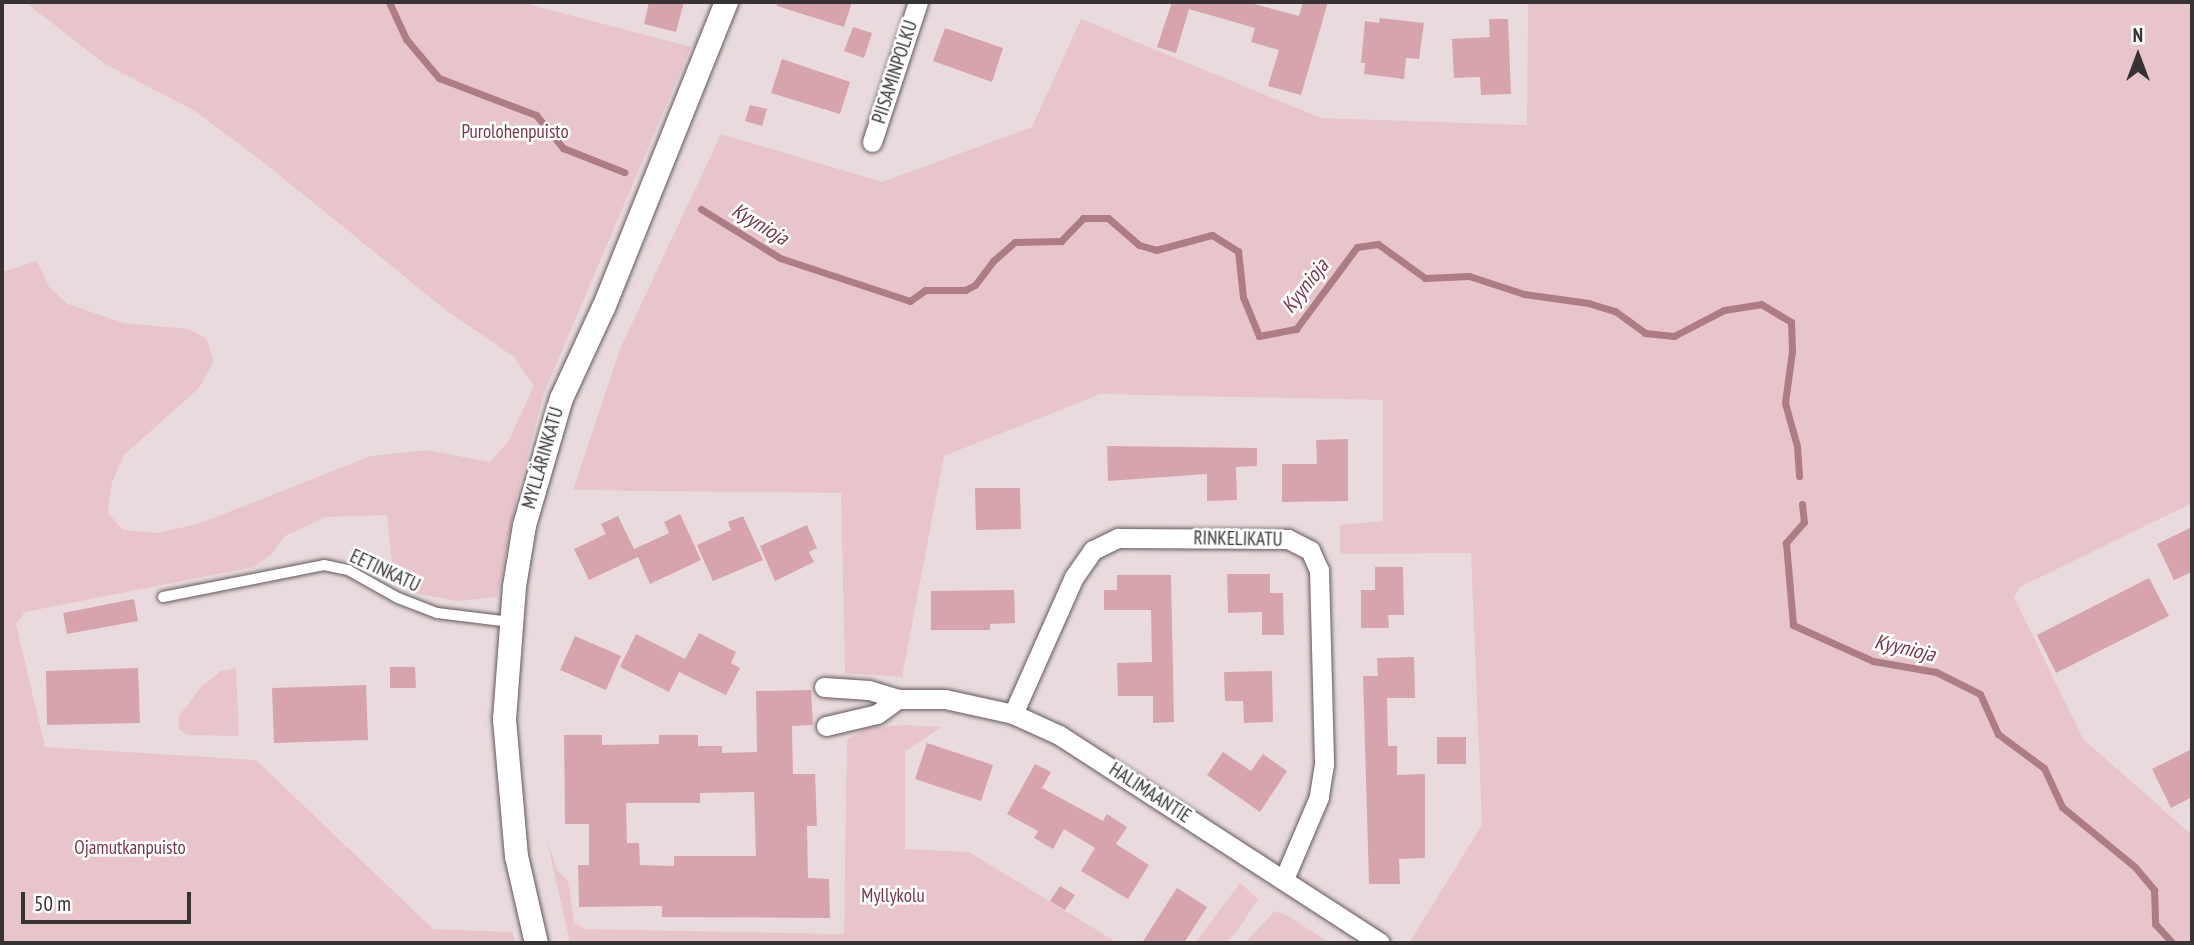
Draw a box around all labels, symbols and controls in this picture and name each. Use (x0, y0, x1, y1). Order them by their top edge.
street label: PIISAMINPOLKU (868, 18, 922, 126)
north arrow (2103, 21, 2173, 91)
text: N (2133, 23, 2143, 47)
park label: Purolohenpuisto (461, 121, 569, 143)
water label: Kyynioja (727, 197, 793, 251)
water label: Kyynioja (1276, 254, 1334, 318)
street label: MYLLÄRINKATU (518, 405, 568, 511)
street label: RINKELIKATU (1193, 527, 1283, 551)
street label: EETINKATU (346, 545, 424, 597)
water label: Kyynioja (1872, 629, 1938, 667)
street label: HALIMAANTIE (1105, 758, 1195, 828)
park label: Ojamutkanpuisto (74, 837, 186, 859)
scale bar (24, 878, 194, 922)
park label: Myllykolu (861, 885, 925, 907)
text: 50 m (34, 890, 71, 917)

